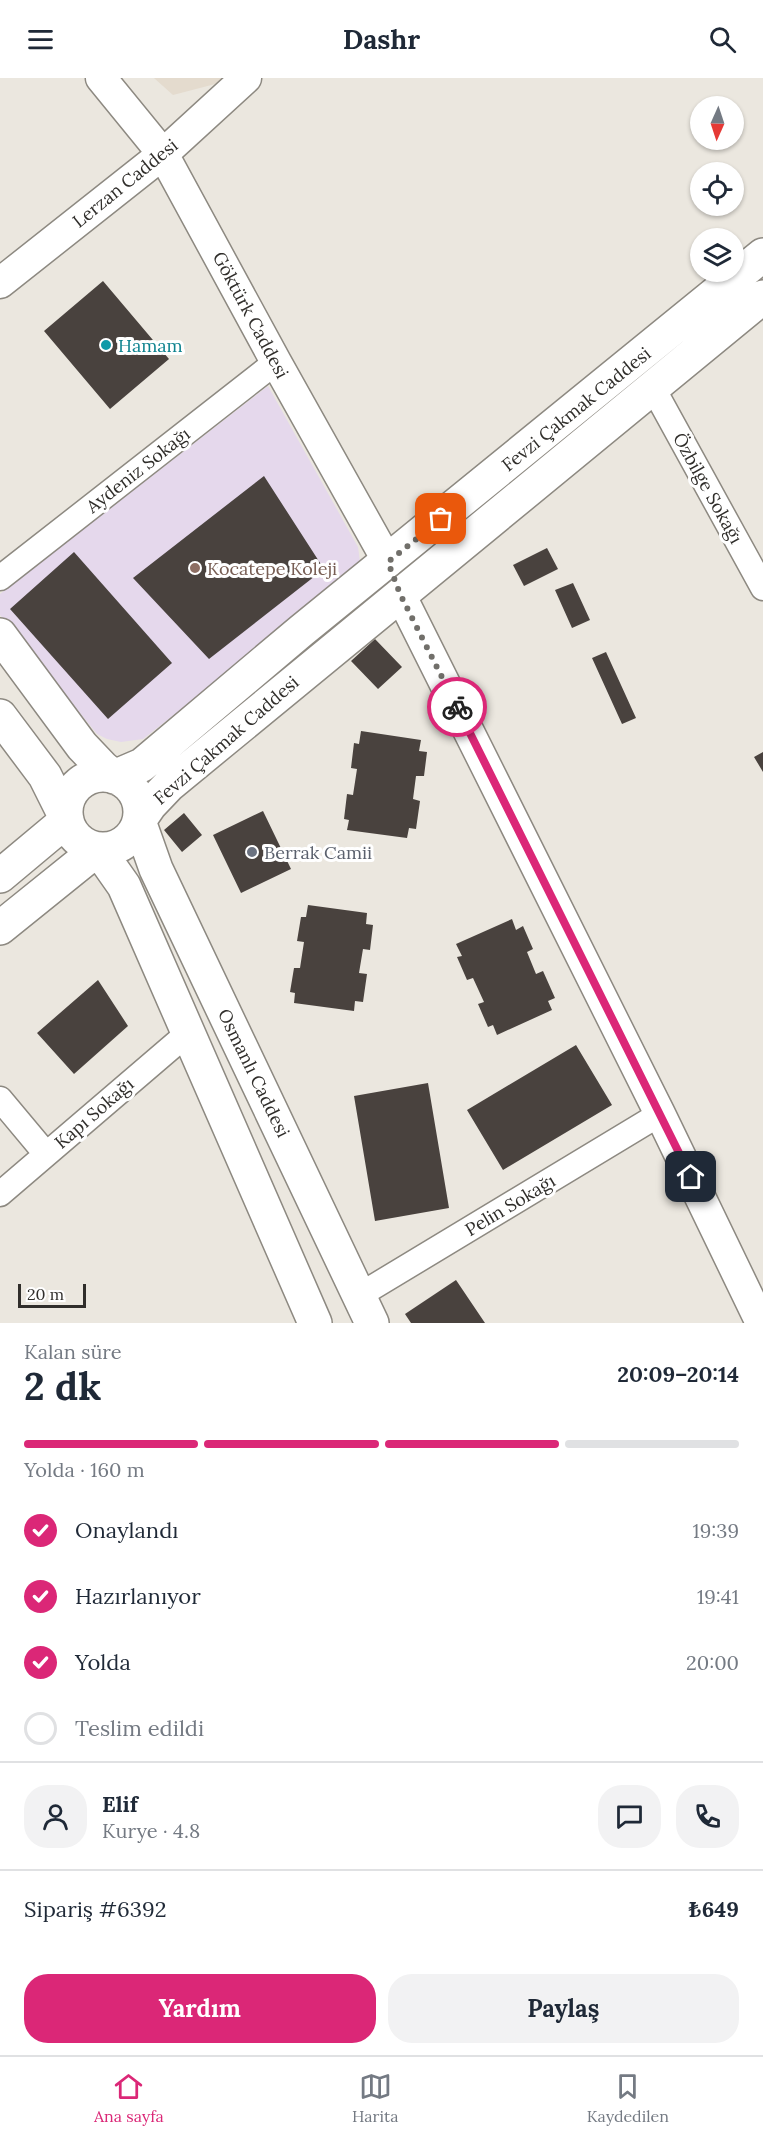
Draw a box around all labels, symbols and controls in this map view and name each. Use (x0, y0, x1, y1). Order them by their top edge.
text: Dashr (343, 22, 420, 56)
icon: menu (24, 23, 57, 56)
icon: search (706, 23, 739, 56)
north arrow (690, 96, 744, 150)
map controls (690, 96, 744, 282)
street label: Lerzan Caddesi (68, 134, 182, 232)
button: locate (690, 162, 744, 216)
button: layers (690, 228, 744, 282)
street label: Göktürk Caddesi (208, 248, 294, 382)
place label: Hamam (118, 334, 183, 357)
marker: Hamam (99, 338, 113, 352)
street label: Fevzi Çakmak Caddesi (497, 342, 655, 476)
street label: Aydeniz Sokağı (81, 422, 195, 518)
street label: Özbilge Sokağı (668, 428, 748, 548)
pin (415, 493, 466, 544)
icon: bag (424, 502, 457, 535)
place label: Kocatepe Koleji (207, 557, 337, 580)
marker: Kocatepe Koleji (188, 561, 202, 575)
street label: Fevzi Çakmak Caddesi (149, 671, 303, 809)
courier (427, 677, 487, 737)
icon: bike (441, 691, 474, 724)
place label: Berrak Camii (264, 841, 372, 864)
marker: Berrak Camii (245, 845, 259, 859)
street label: Osmanlı Caddesi (213, 1005, 295, 1141)
street label: Kapı Sokağı (50, 1072, 138, 1154)
pin (665, 1151, 716, 1202)
icon: home (674, 1160, 707, 1193)
street label: Pelin Sokağı (461, 1169, 559, 1241)
scale bar (18, 1281, 86, 1308)
text: 20 m (27, 1284, 64, 1304)
text: Kalan süre (24, 1339, 122, 1364)
text: 20:09–20:14 (617, 1360, 739, 1388)
text: 2 dk (24, 1361, 101, 1411)
text: Yolda · 160 m (24, 1457, 145, 1482)
icon: check (24, 1514, 57, 1547)
text: Onaylandı (75, 1516, 179, 1544)
text: 19:39 (692, 1518, 739, 1543)
icon: check (24, 1580, 57, 1613)
text: Hazırlanıyor (75, 1582, 201, 1610)
text: 19:41 (697, 1584, 739, 1609)
icon: check (24, 1646, 57, 1679)
text: Yolda (75, 1648, 131, 1676)
text: 20:00 (686, 1650, 739, 1675)
text: Teslim edildi (75, 1714, 204, 1742)
button: person (24, 1785, 87, 1848)
button: chat (598, 1785, 661, 1848)
button: phone (676, 1785, 739, 1848)
text: Elif (102, 1790, 138, 1818)
text: Kurye · 4.8 (102, 1818, 200, 1843)
text: Sipariş #6392 (24, 1895, 167, 1923)
text: ₺649 (689, 1895, 739, 1923)
button: Yardım (24, 1974, 376, 2043)
button: Paylaş (388, 1974, 739, 2043)
tab: Ana sayfa (94, 2070, 164, 2126)
tab: Harita (352, 2070, 399, 2126)
tab: Kaydedilen (587, 2070, 669, 2126)

